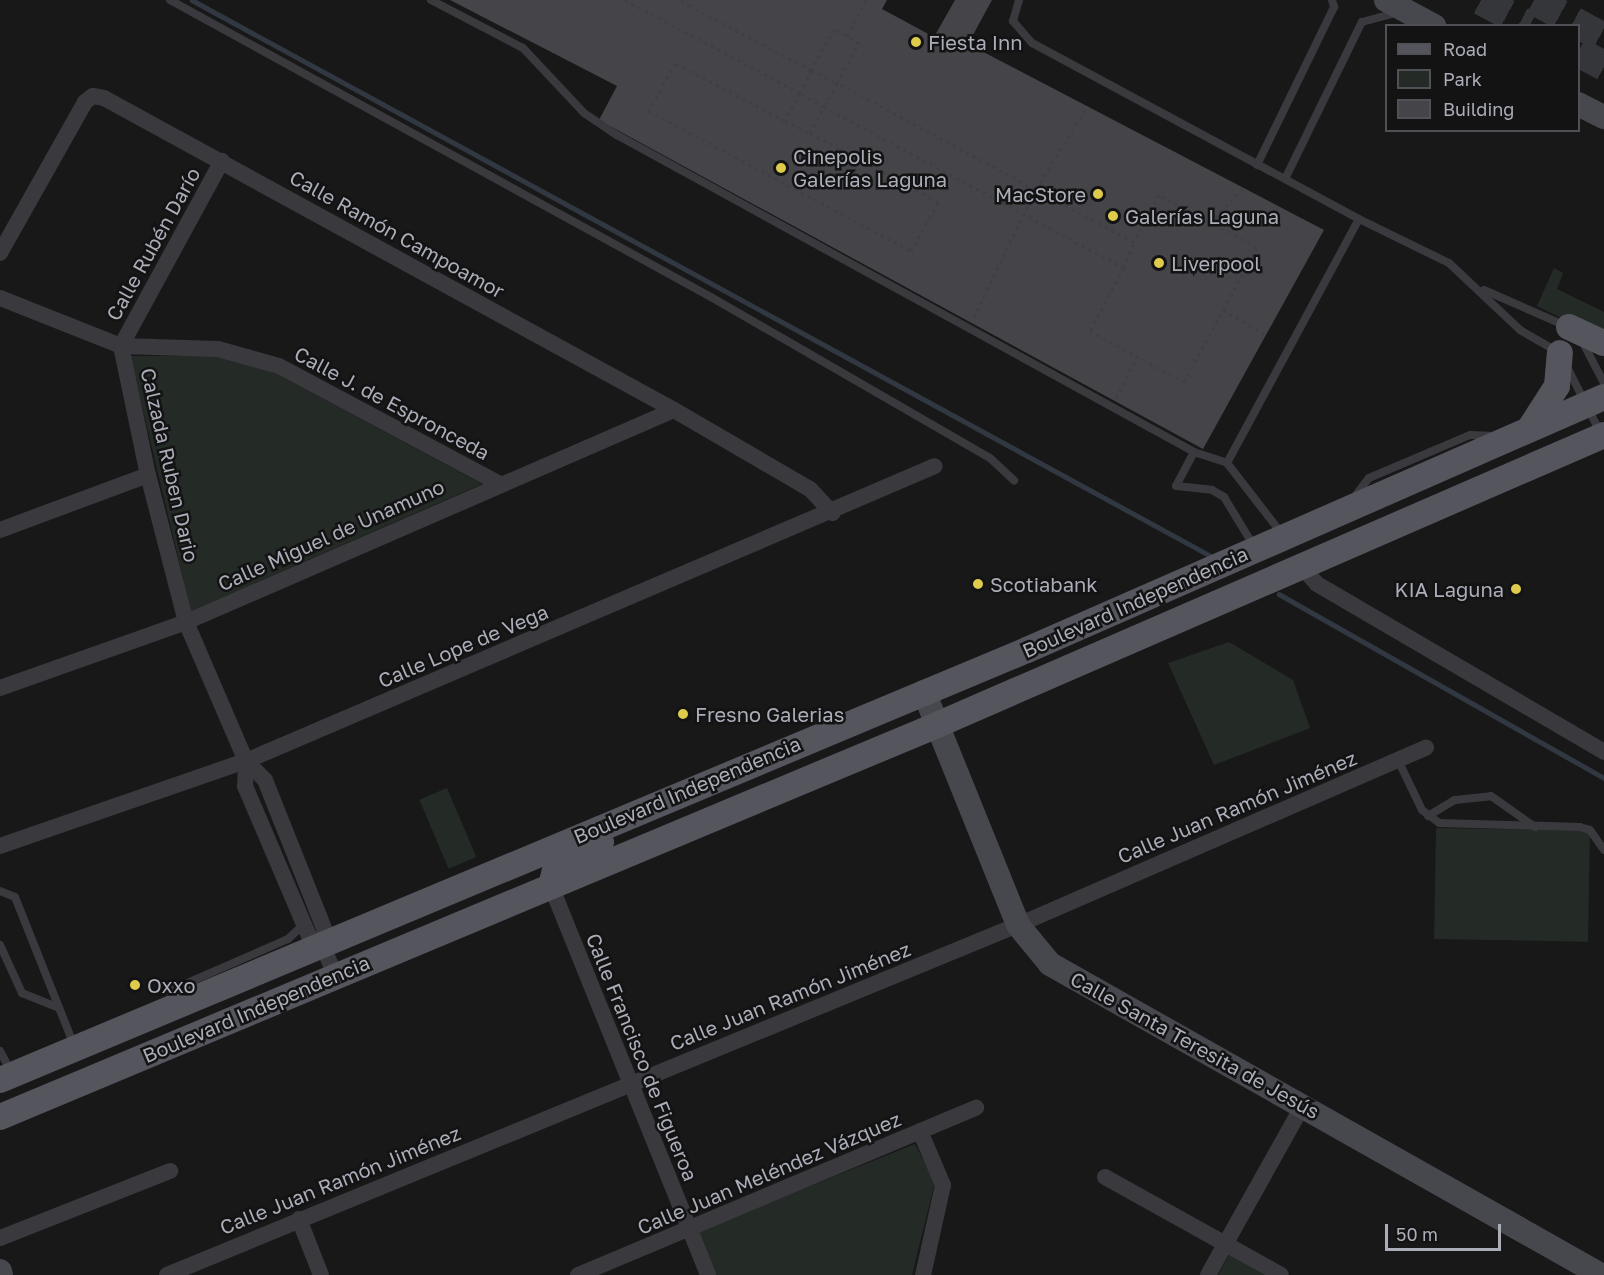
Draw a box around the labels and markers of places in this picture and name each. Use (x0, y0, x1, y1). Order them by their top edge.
place label: Fiesta Inn (928, 30, 1023, 54)
marker: Fiesta Inn (909, 35, 923, 49)
place label: Cinepolis Galerías Laguna (793, 144, 947, 191)
marker: Cinepolis Galerías Laguna (774, 161, 788, 175)
place label: MacStore (995, 182, 1086, 206)
marker: MacStore (1091, 187, 1105, 201)
place label: Galerías Laguna (1125, 204, 1279, 228)
marker: Galerías Laguna (1106, 209, 1120, 223)
place label: Liverpool (1171, 251, 1261, 275)
marker: Liverpool (1152, 256, 1166, 270)
place label: Scotiabank (990, 572, 1098, 596)
marker: Scotiabank (971, 577, 985, 591)
place label: KIA Laguna (1395, 577, 1504, 601)
marker: KIA Laguna (1509, 582, 1523, 596)
place label: Fresno Galerias (695, 702, 844, 726)
marker: Fresno Galerias (676, 707, 690, 721)
place label: Oxxo (147, 973, 195, 997)
marker: Oxxo (128, 978, 142, 992)

